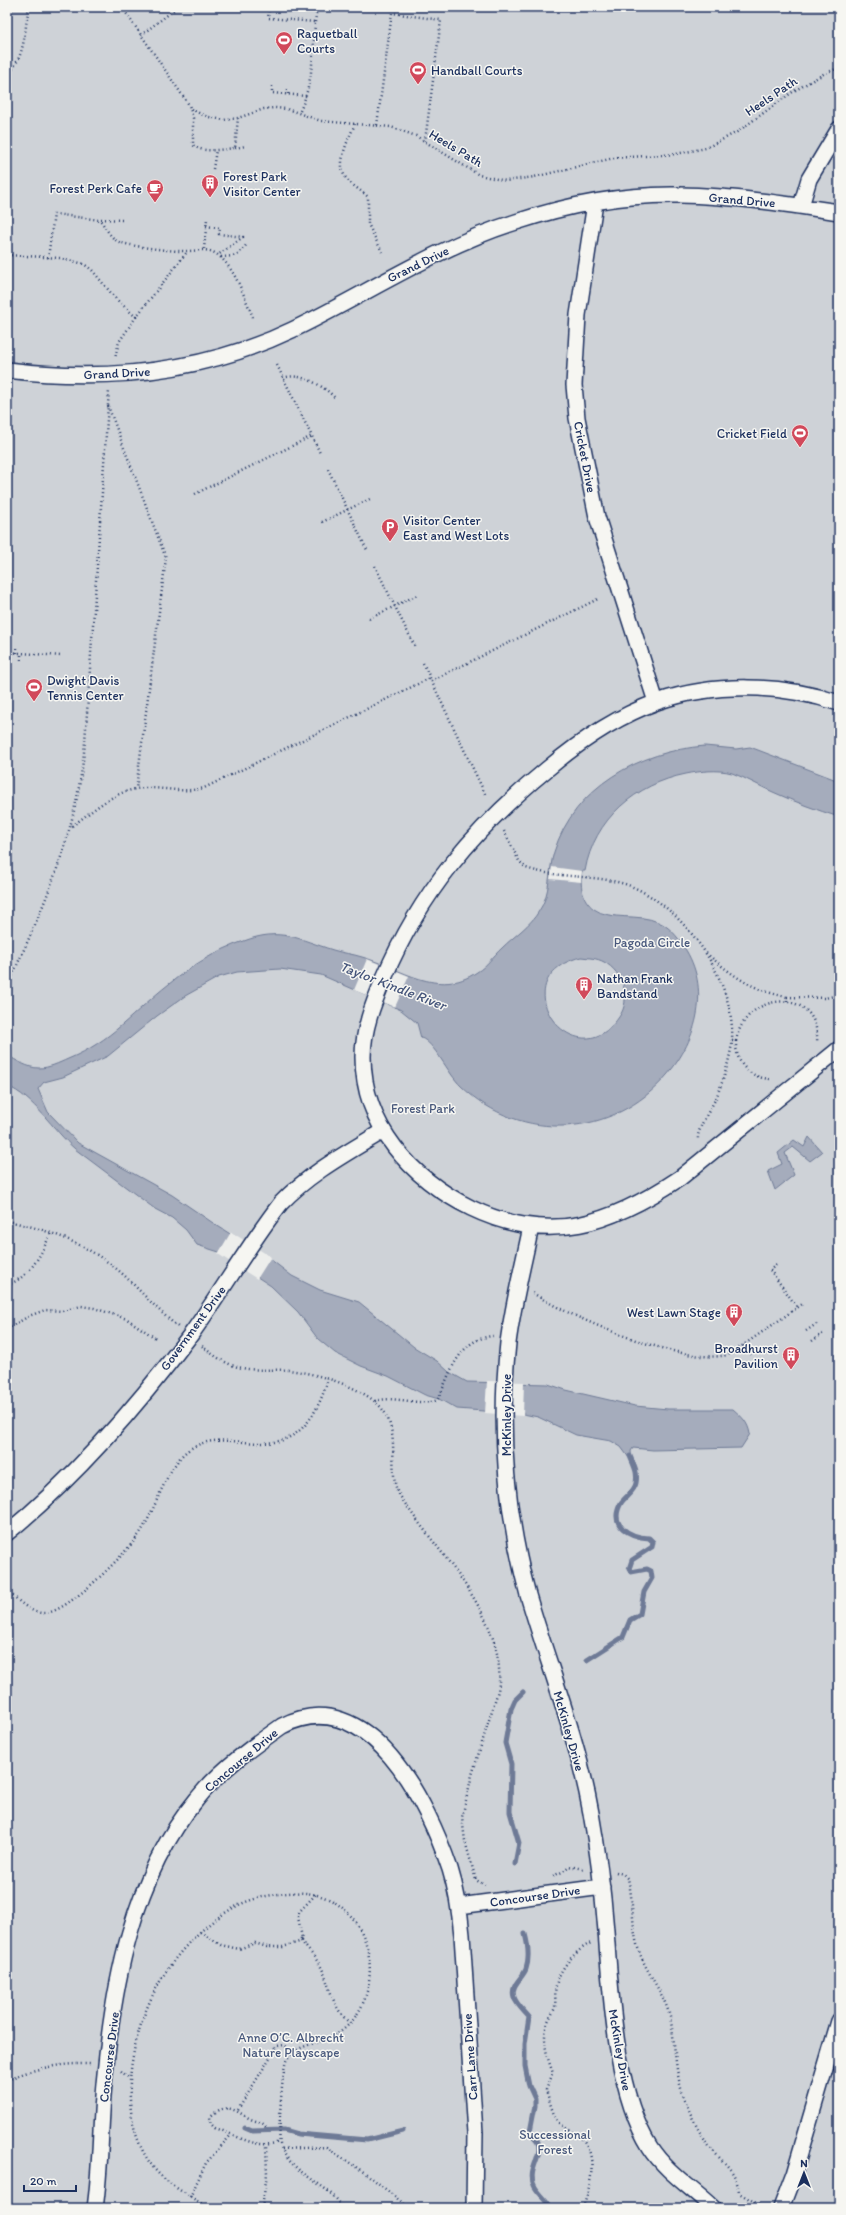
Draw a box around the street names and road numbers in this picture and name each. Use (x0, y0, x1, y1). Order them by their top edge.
street label: Heels Path (742, 73, 800, 119)
street label: Heels Path (426, 126, 486, 170)
street label: Grand Drive (708, 190, 776, 210)
street label: Grand Drive (385, 243, 451, 285)
street label: Grand Drive (83, 364, 151, 382)
street label: Cricket Drive (571, 420, 599, 494)
street label: Government Drive (157, 1283, 229, 1373)
street label: McKinley Drive (499, 1374, 514, 1456)
street label: McKinley Drive (550, 1689, 588, 1773)
street label: Concourse Drive (201, 1725, 281, 1795)
street label: Concourse Drive (489, 1882, 581, 1910)
street label: McKinley Drive (605, 2008, 635, 2092)
street label: Concourse Drive (96, 2011, 122, 2103)
street label: Carr Lane Drive (459, 2013, 481, 2101)

